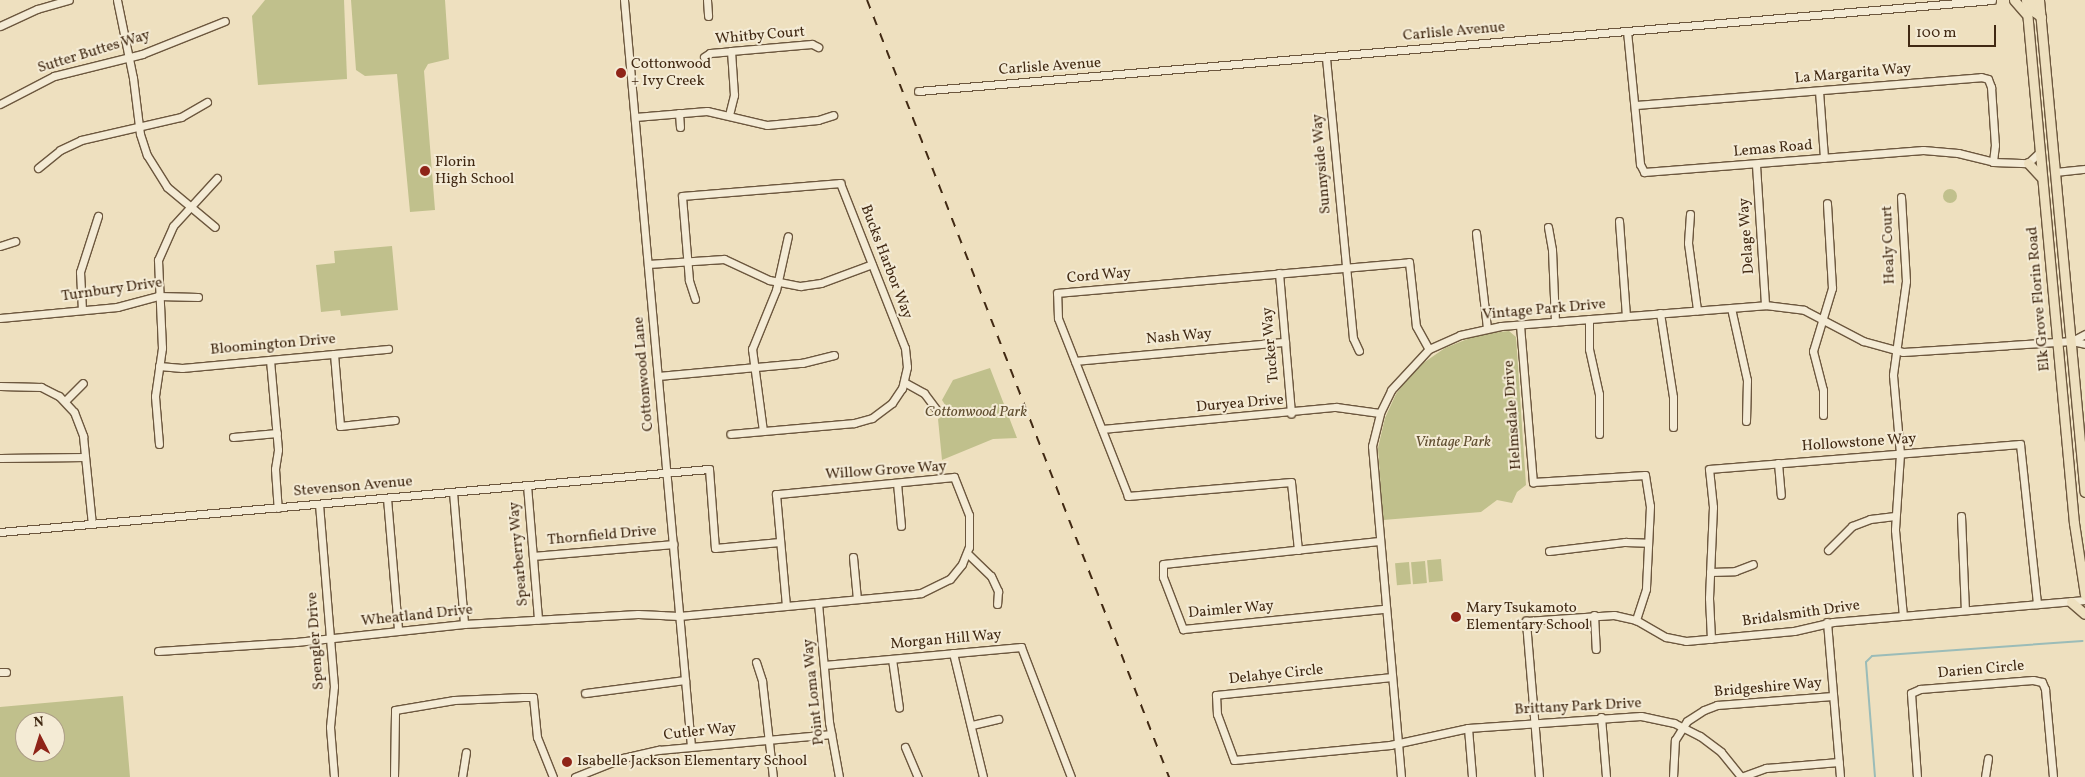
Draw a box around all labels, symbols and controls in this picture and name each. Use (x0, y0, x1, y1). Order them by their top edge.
scale bar (1910, 15, 1998, 47)
street label: Carlisle Avenue (1402, 19, 1506, 45)
street label: Whitby Court (714, 23, 806, 49)
text: 100 m (1916, 23, 1956, 44)
street label: Sutter Buttes Way (35, 26, 153, 78)
street label: Carlisle Avenue (998, 54, 1102, 80)
place label: Cottonwood + Ivy Creek (631, 55, 711, 90)
street label: La Margarita Way (1794, 60, 1912, 88)
marker: Cottonwood + Ivy Creek (615, 67, 627, 79)
street label: Sunnyside Way (1309, 113, 1335, 215)
street label: Lemas Road (1733, 137, 1813, 161)
place label: Florin High School (435, 153, 514, 188)
marker: Florin High School (419, 165, 431, 177)
street label: Delage Way (1735, 197, 1759, 275)
street label: Bucks Harbor Way (856, 202, 916, 322)
street label: Healy Court (1879, 205, 1899, 285)
street label: Elk Grove Florin Road (2024, 226, 2054, 372)
street label: Cord Way (1066, 264, 1132, 288)
street label: Turnbury Drive (60, 274, 164, 306)
street label: Vintage Park Drive (1482, 296, 1606, 324)
street label: Tucker Way (1259, 306, 1283, 384)
street label: Cottonwood Lane (630, 316, 658, 432)
street label: Nash Way (1145, 325, 1213, 349)
street label: Bloomington Drive (210, 331, 336, 359)
street label: Helmsdale Drive (1500, 360, 1526, 470)
street label: Duryea Drive (1195, 391, 1285, 417)
park label: Cottonwood Park (925, 404, 1027, 422)
street label: Hollowstone Way (1801, 430, 1917, 456)
park label: Vintage Park (1415, 434, 1491, 452)
street label: Willow Grove Way (824, 458, 948, 484)
street label: Stevenson Avenue (293, 473, 413, 501)
street label: Spearberry Way (505, 500, 533, 608)
street label: Thornfield Drive (547, 522, 657, 550)
street label: Spengler Drive (304, 591, 328, 691)
street label: Daimler Way (1187, 597, 1275, 623)
street label: Bridalsmith Drive (1741, 597, 1861, 631)
place label: Mary Tsukamoto Elementary School (1466, 599, 1590, 634)
street label: Wheatland Drive (360, 601, 474, 631)
marker: Mary Tsukamoto Elementary School (1450, 611, 1462, 623)
street label: Morgan Hill Way (889, 626, 1003, 654)
street label: Point Loma Way (799, 638, 829, 746)
street label: Darien Circle (1937, 657, 2025, 683)
street label: Delahye Circle (1228, 661, 1324, 689)
street label: Bridgeshire Way (1713, 674, 1823, 702)
street label: Brittany Park Drive (1514, 695, 1642, 719)
north arrow (15, 712, 65, 762)
text: N (33, 713, 45, 732)
street label: Cutler Way (662, 719, 738, 745)
place label: Isabelle Jackson Elementary School (577, 753, 808, 771)
marker: Isabelle Jackson Elementary School (561, 756, 573, 768)

